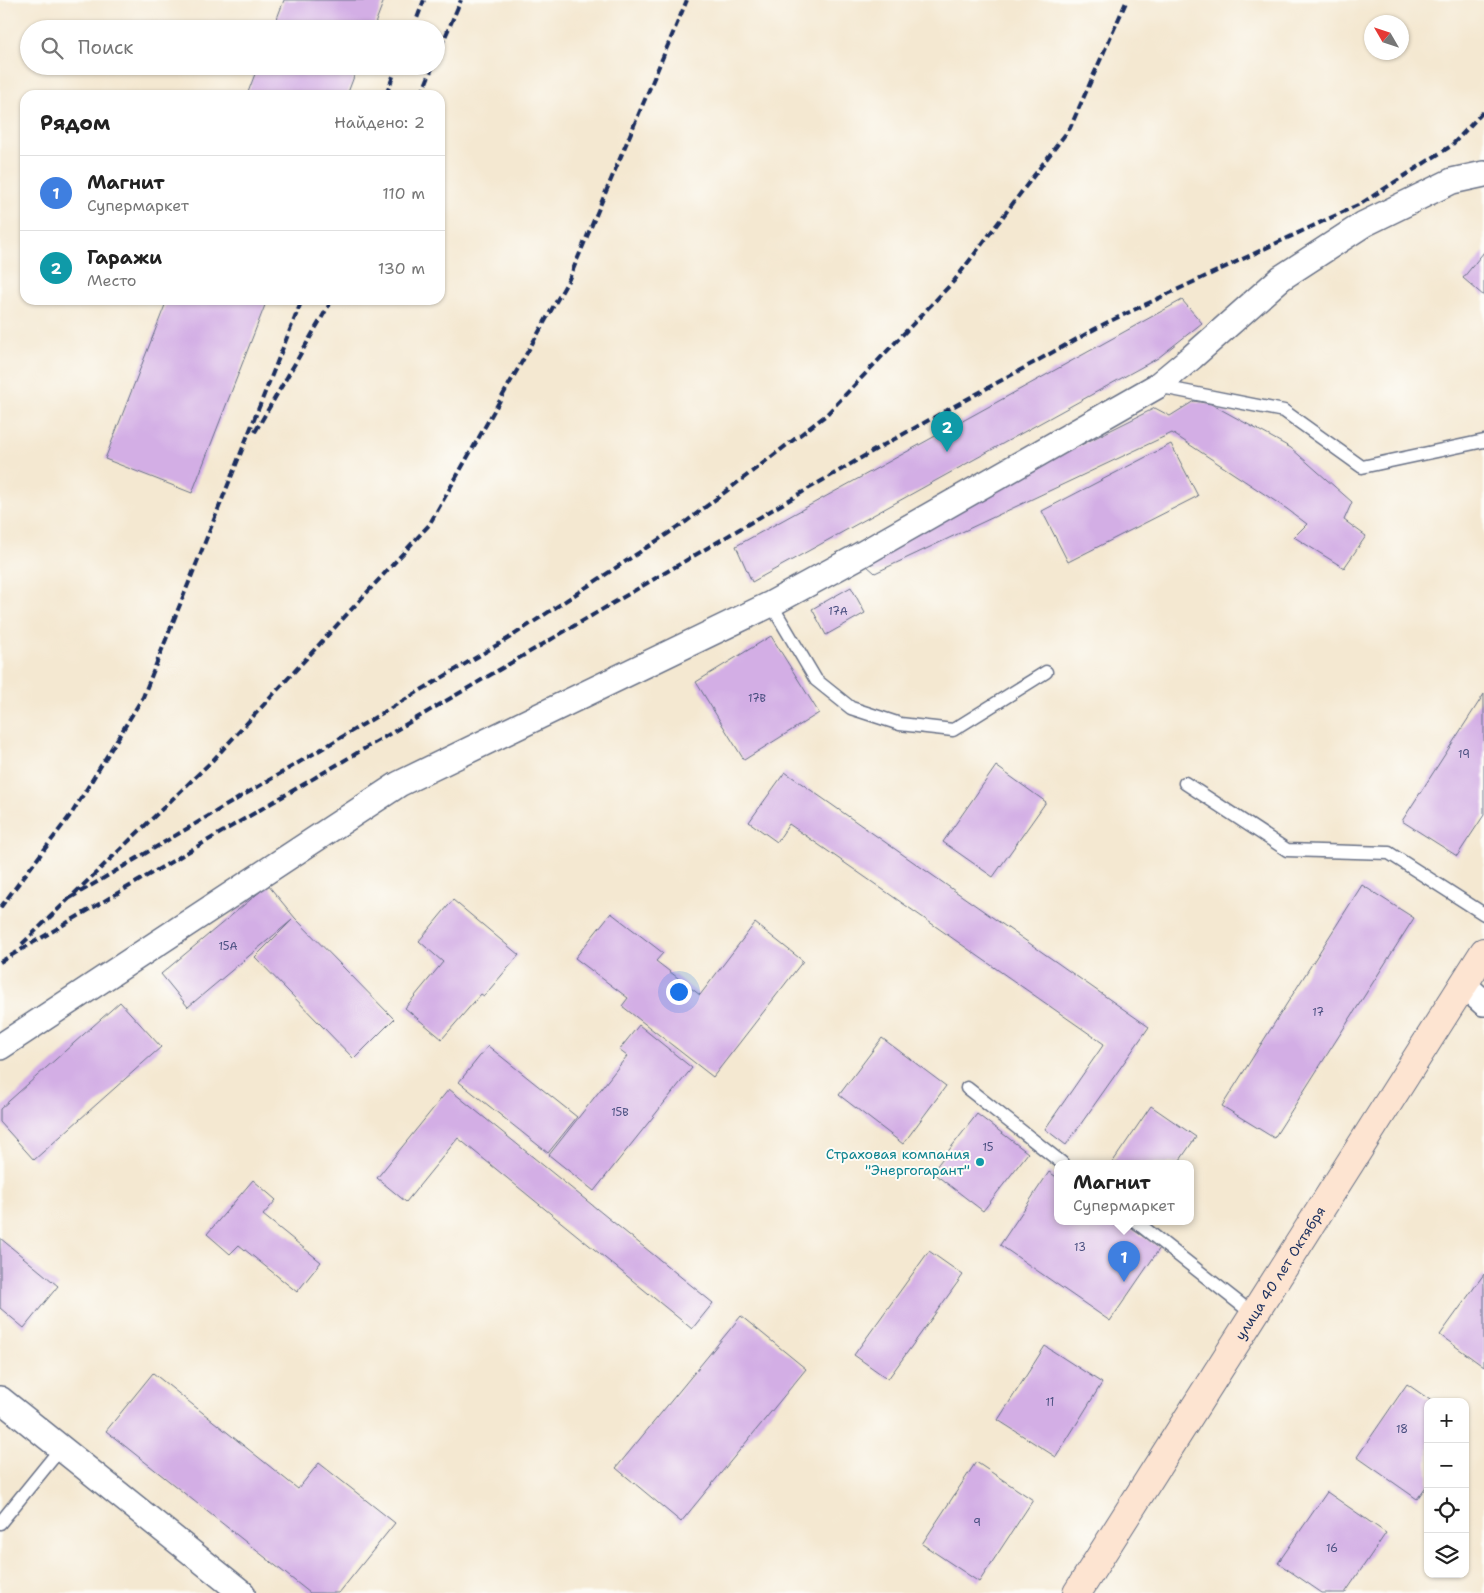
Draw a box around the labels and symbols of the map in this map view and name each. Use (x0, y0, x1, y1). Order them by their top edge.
north arrow (1364, 15, 1409, 60)
pin: 2 (931, 411, 963, 452)
house number: 17А (828, 604, 848, 619)
house number: 17В (748, 691, 767, 706)
house number: 19 (1458, 747, 1470, 762)
house number: 15А (218, 939, 238, 954)
your location (666, 979, 692, 1005)
house number: 17 (1312, 1005, 1324, 1020)
house number: 15В (611, 1105, 629, 1120)
house number: 15 (982, 1140, 994, 1155)
place label: Страховая компания "Энергогарант" (826, 1145, 970, 1179)
marker: Страховая компания "Энергогарант" (974, 1156, 986, 1168)
street label: улица 40 лет Октября (1231, 1203, 1329, 1343)
house number: 13 (1074, 1240, 1086, 1255)
pin: 1 (1108, 1241, 1140, 1282)
house number: 11 (1046, 1395, 1054, 1410)
house number: 18 (1396, 1422, 1408, 1437)
house number: 9 (973, 1515, 981, 1530)
house number: 16 (1326, 1541, 1338, 1556)

